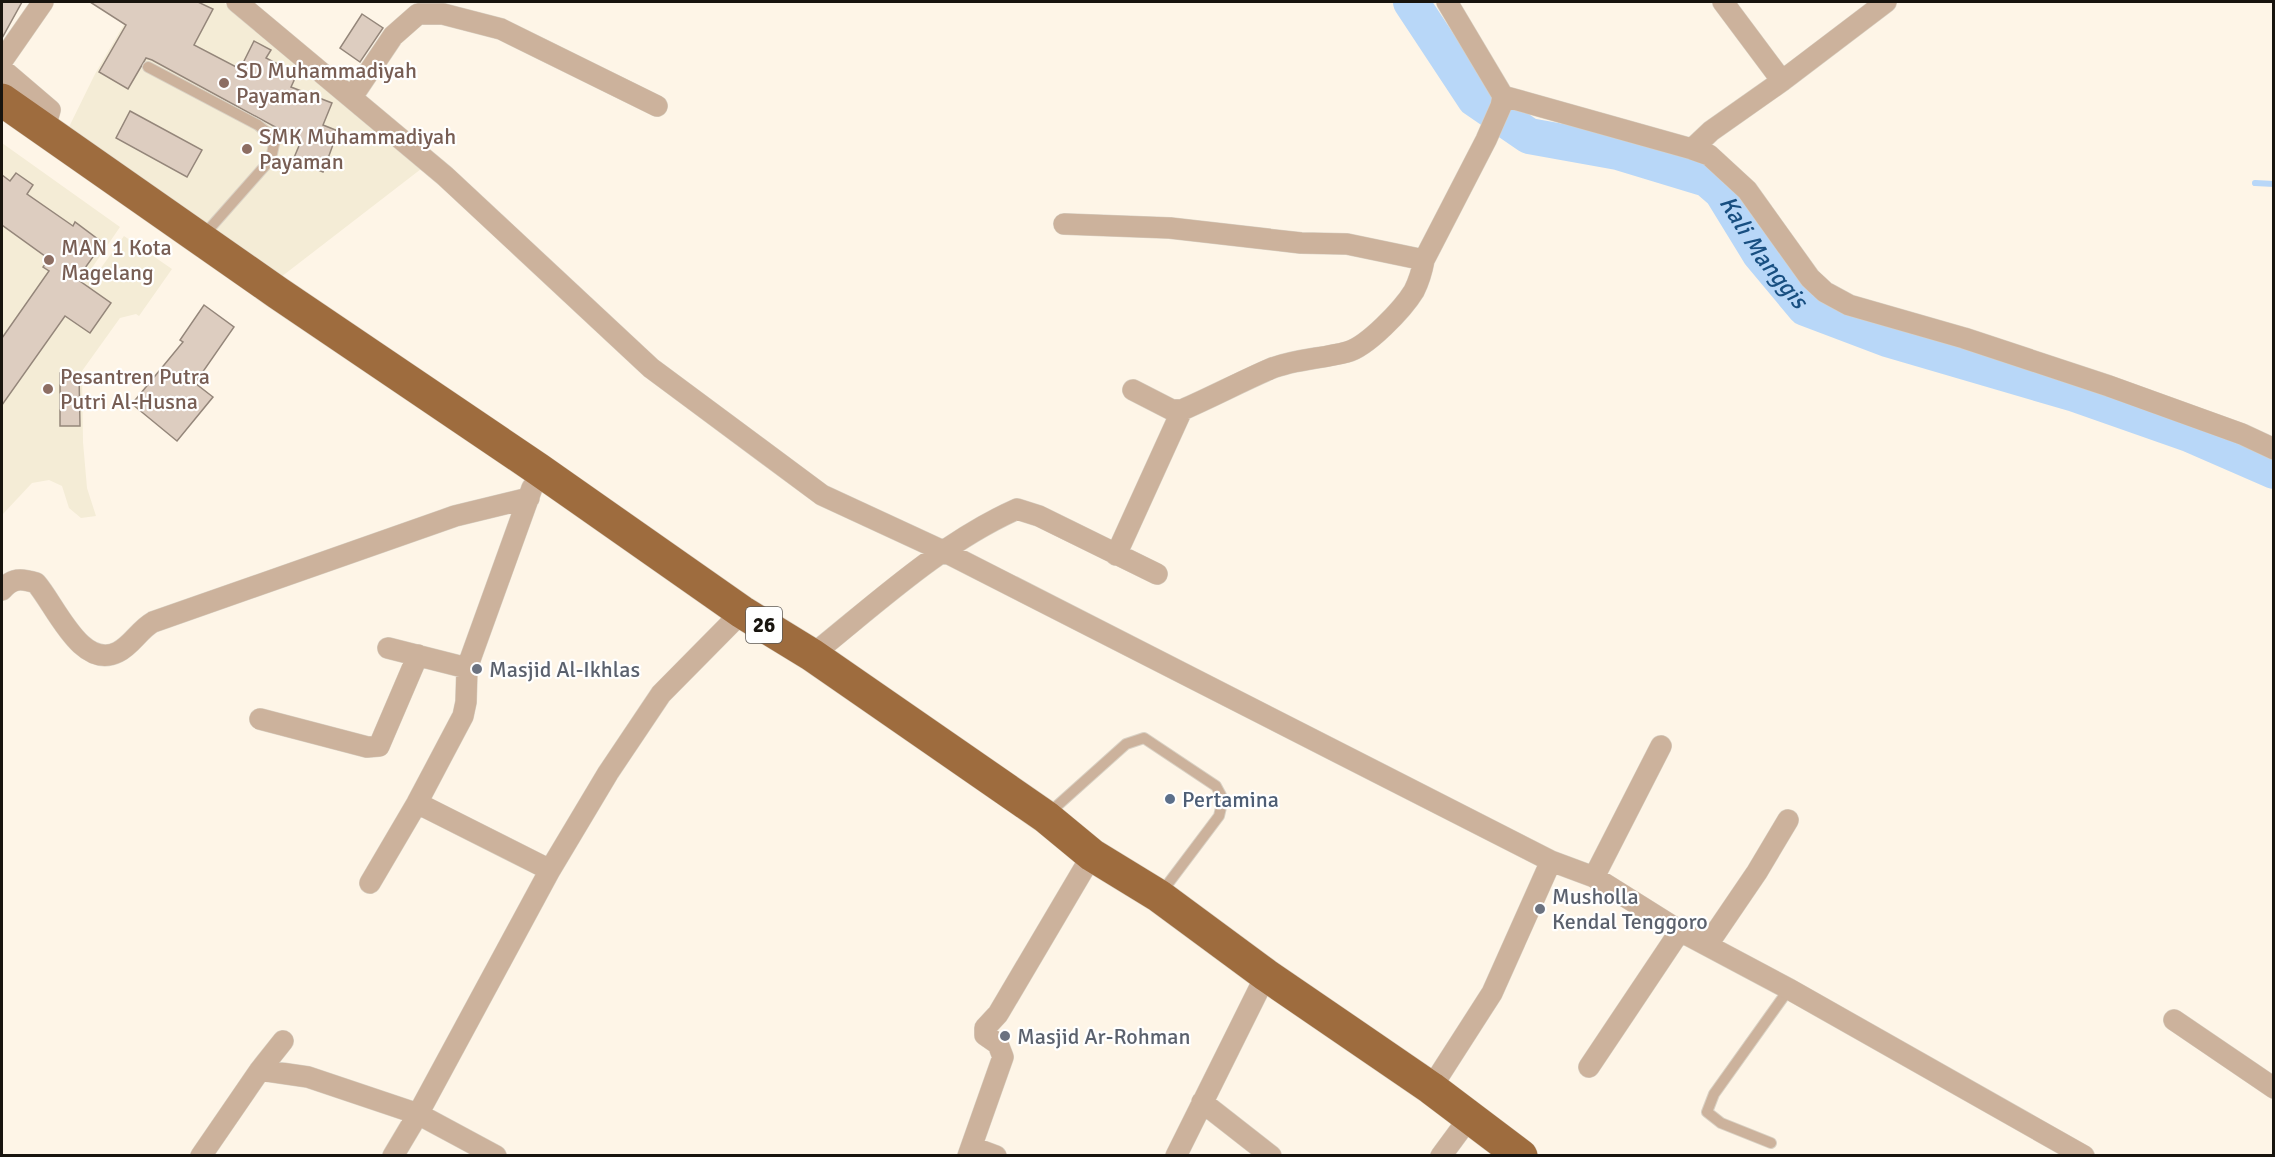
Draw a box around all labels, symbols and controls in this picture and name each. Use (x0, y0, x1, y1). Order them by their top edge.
place label: SD Muhammadiyah Payaman (236, 57, 417, 109)
marker: SD Muhammadiyah Payaman (217, 76, 231, 90)
place label: SMK Muhammadiyah Payaman (259, 123, 456, 175)
marker: SMK Muhammadiyah Payaman (240, 142, 254, 156)
water label: Kali Manggis (1713, 190, 1816, 317)
place label: MAN 1 Kota Magelang (61, 234, 172, 286)
marker: MAN 1 Kota Magelang (42, 253, 56, 267)
place label: Pesantren Putra Putri Al-Husna (60, 363, 210, 415)
marker: Pesantren Putra Putri Al-Husna (41, 382, 55, 396)
road number: 26 (746, 607, 782, 643)
place label: Masjid Al-Ikhlas (489, 656, 640, 683)
marker: Masjid Al-Ikhlas (470, 662, 484, 676)
place label: Pertamina (1182, 786, 1279, 813)
marker: Pertamina (1163, 792, 1177, 806)
place label: Musholla Kendal Tenggoro (1552, 883, 1708, 935)
marker: Musholla Kendal Tenggoro (1533, 902, 1547, 916)
place label: Masjid Ar-Rohman (1017, 1023, 1190, 1050)
marker: Masjid Ar-Rohman (998, 1029, 1012, 1043)

